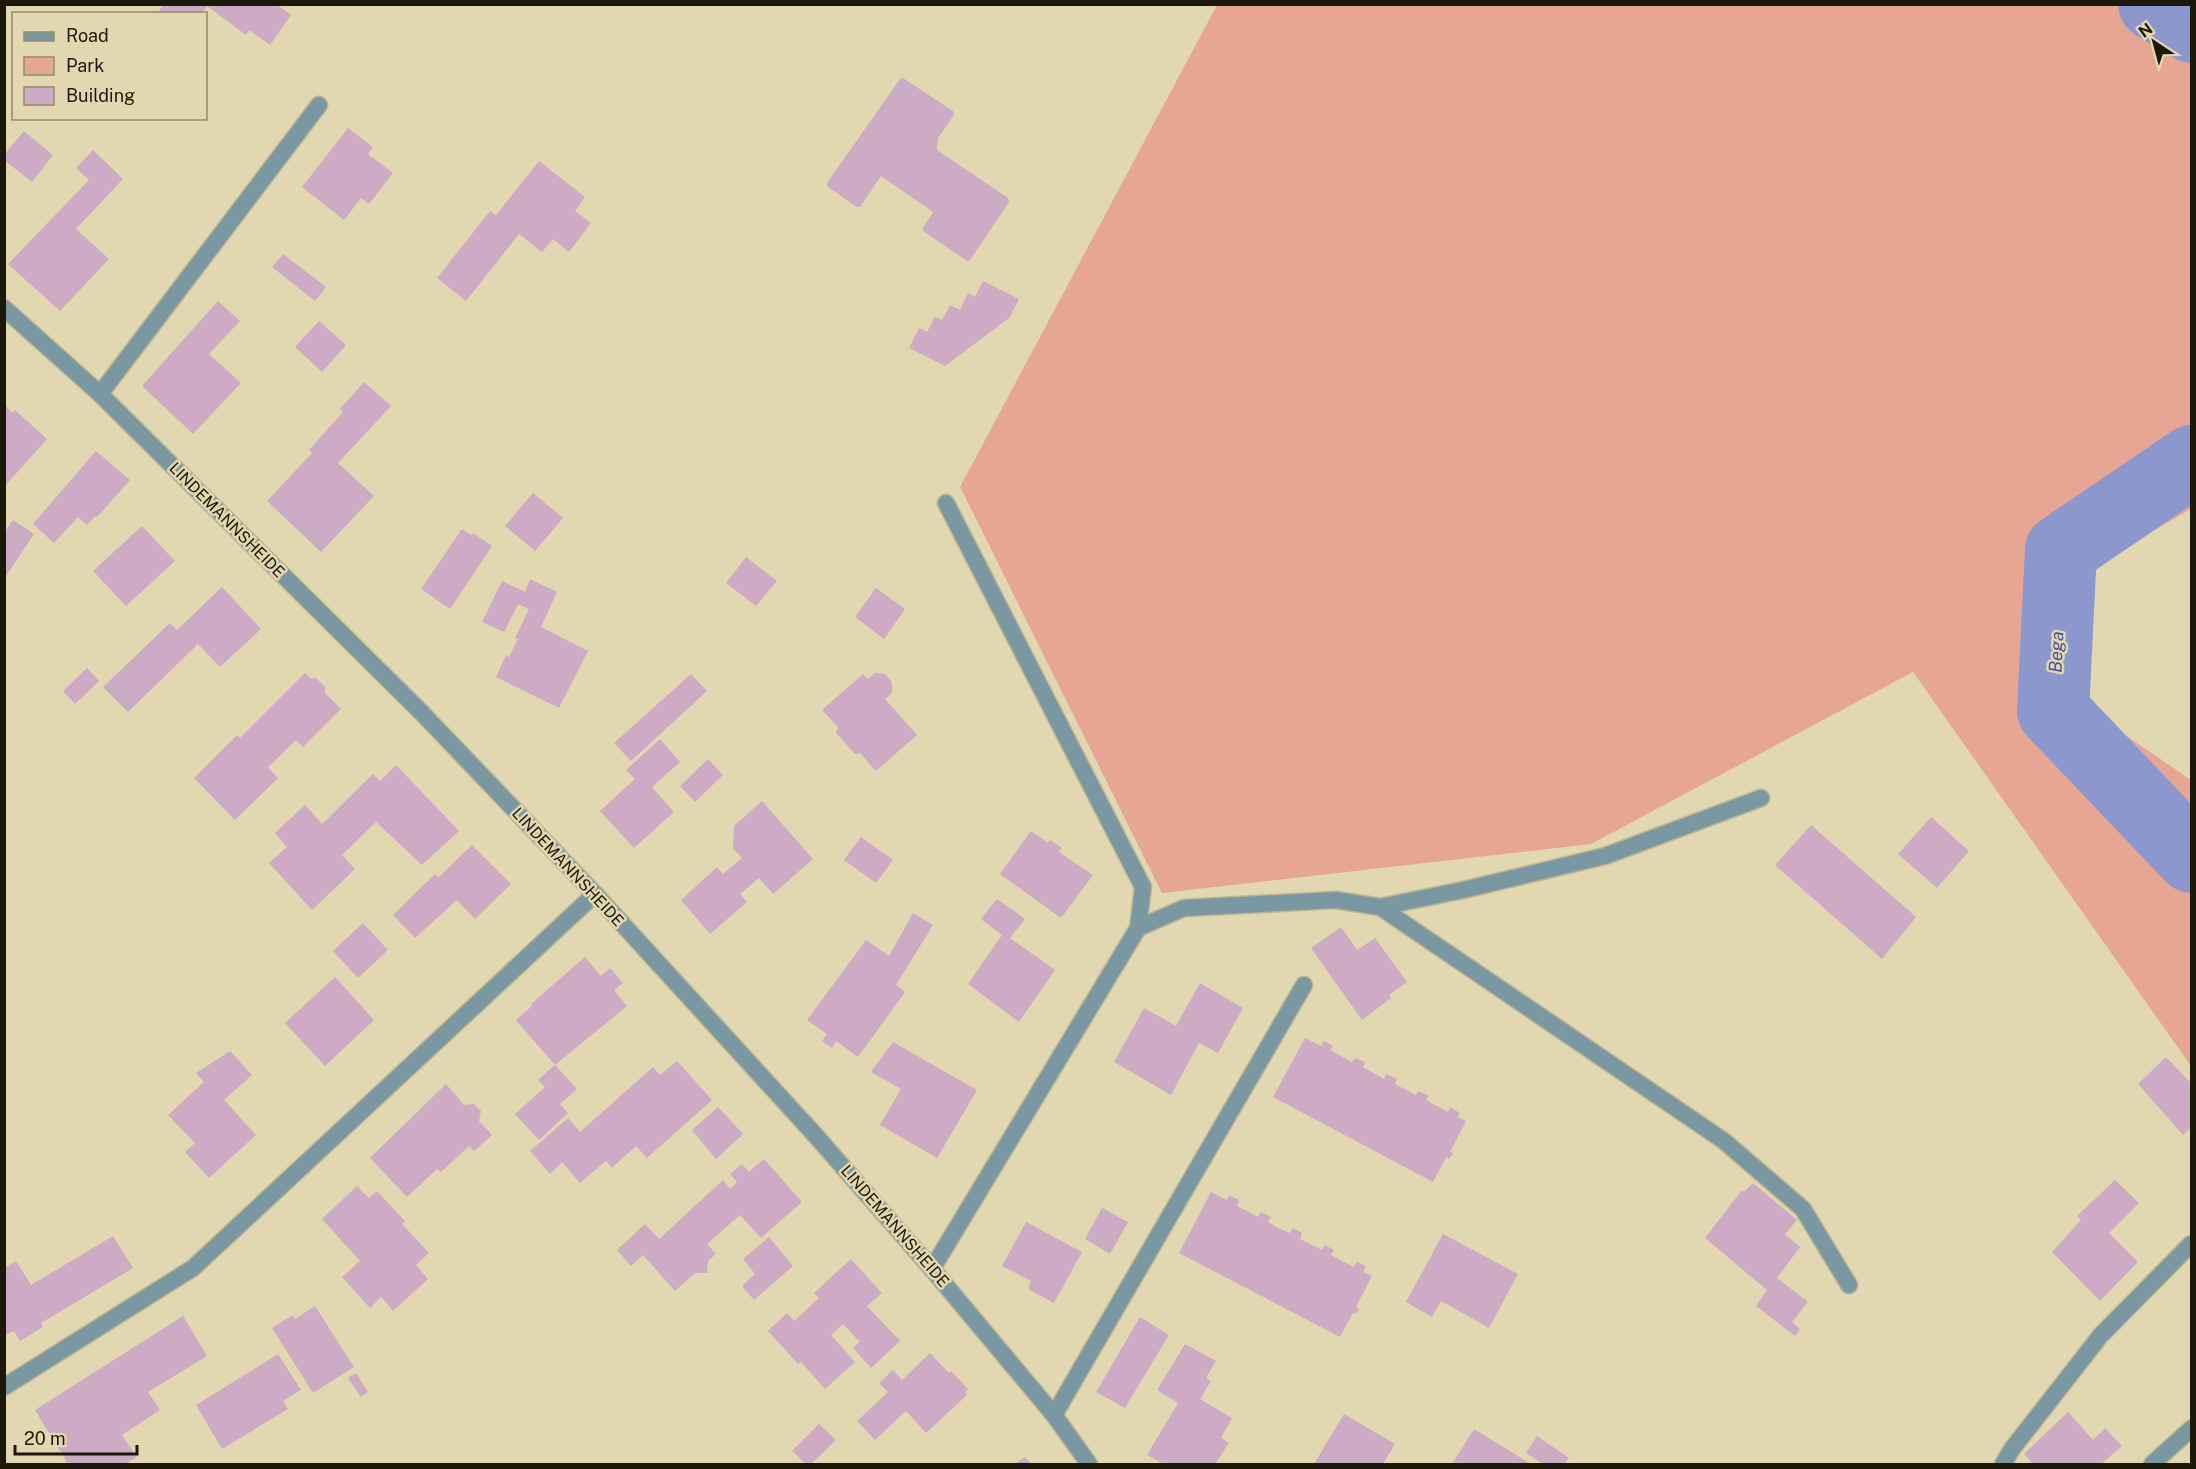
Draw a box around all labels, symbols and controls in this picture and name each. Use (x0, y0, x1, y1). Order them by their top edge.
legend (12, 12, 207, 120)
north arrow (2124, 12, 2184, 72)
text: N (2135, 19, 2156, 42)
text: Road (66, 25, 109, 46)
text: Park (66, 55, 104, 76)
text: Building (66, 85, 135, 106)
street label: LINDEMANNSHEIDE (165, 458, 289, 582)
water label: Bega (2044, 631, 2068, 673)
street label: LINDEMANNSHEIDE (508, 804, 628, 930)
street label: LINDEMANNSHEIDE (837, 1161, 953, 1291)
scale bar (15, 1418, 136, 1456)
text: 20 m (24, 1428, 66, 1449)

